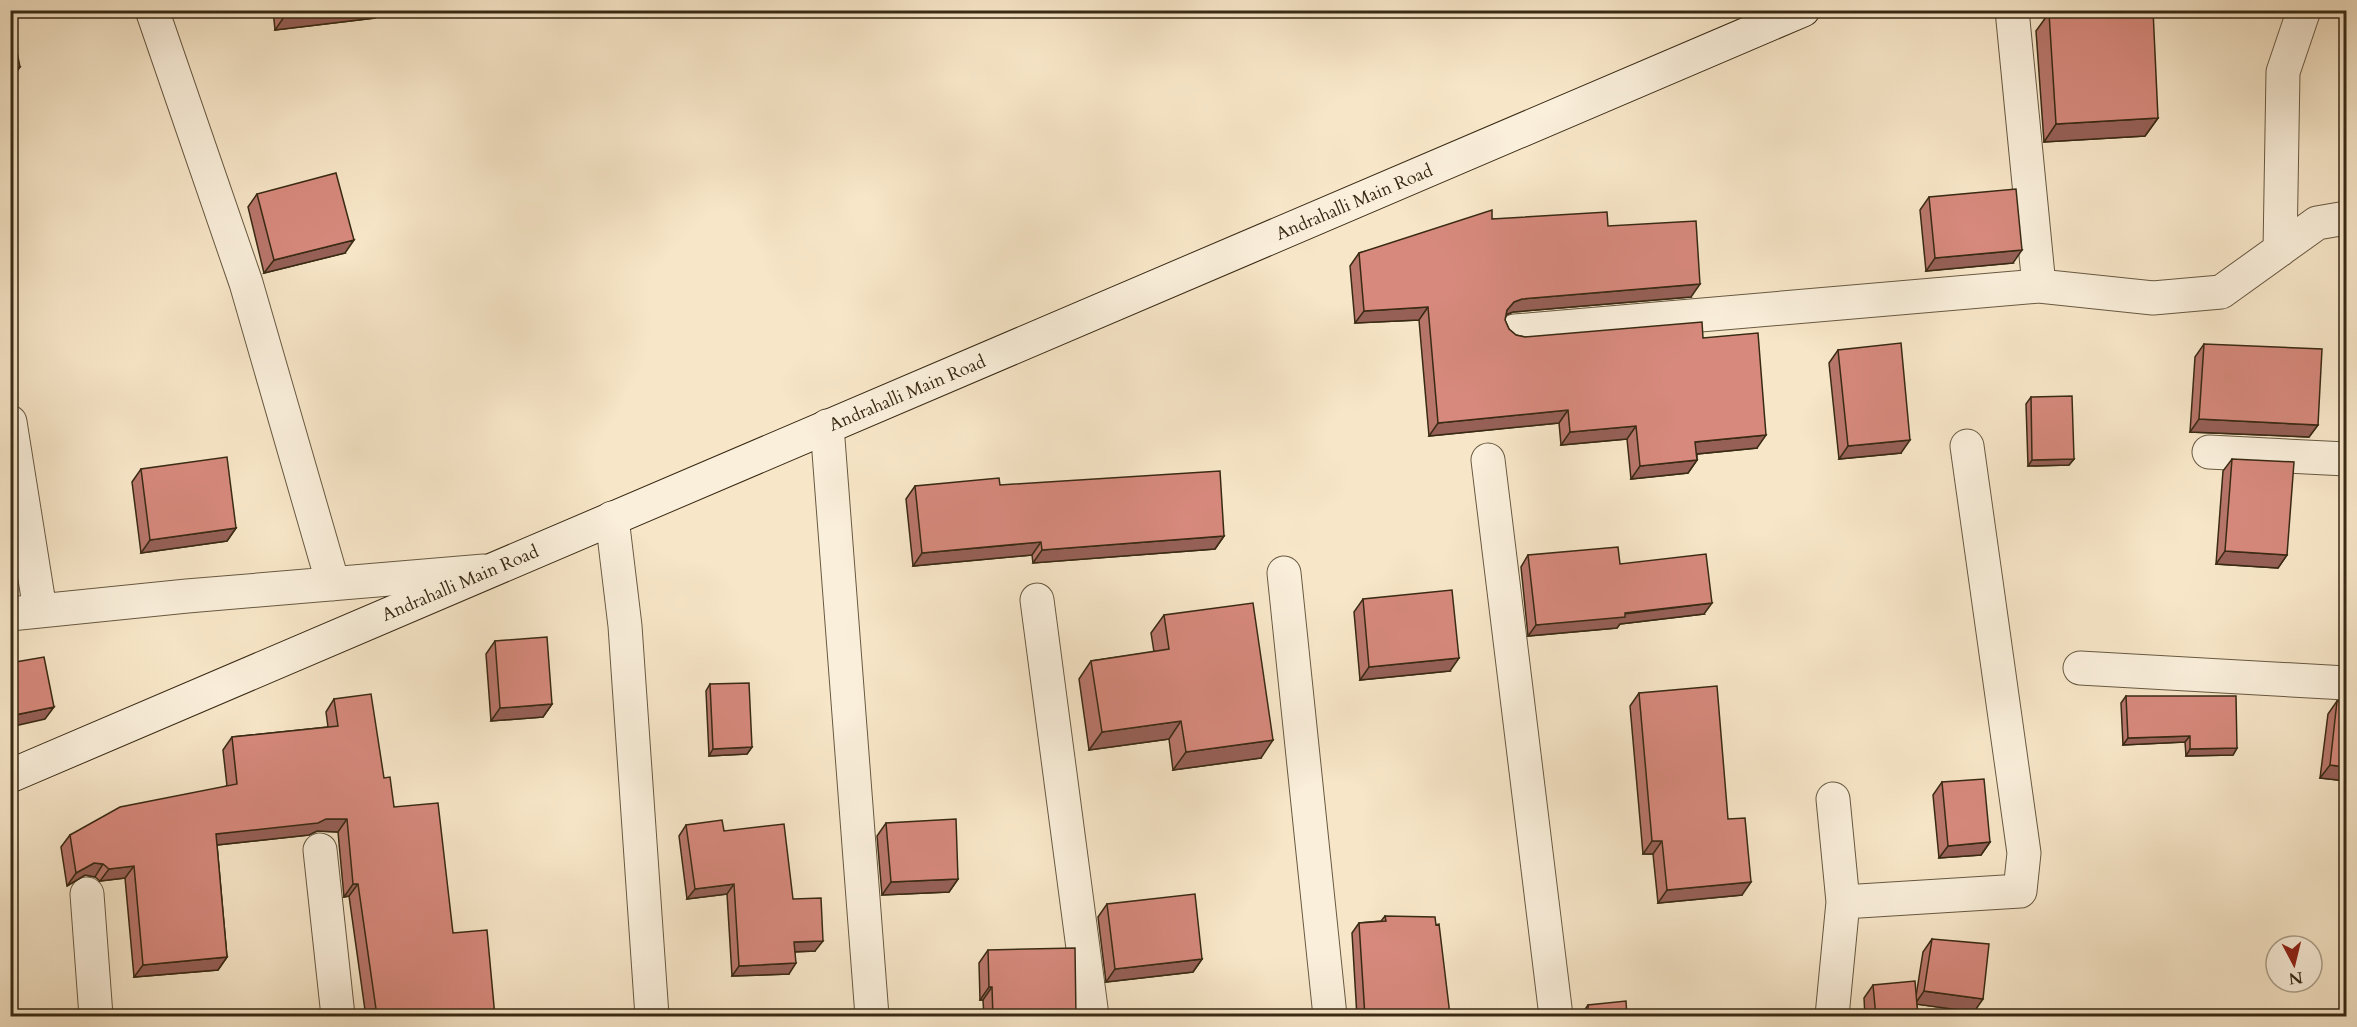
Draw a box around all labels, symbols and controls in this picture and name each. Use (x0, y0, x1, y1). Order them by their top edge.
street label: Andrahalli Main Road (1272, 158, 1437, 247)
street label: Andrahalli Main Road (825, 349, 990, 438)
street label: Andrahalli Main Road (378, 539, 543, 628)
north arrow (2264, 934, 2324, 994)
text: N (2287, 966, 2304, 990)

